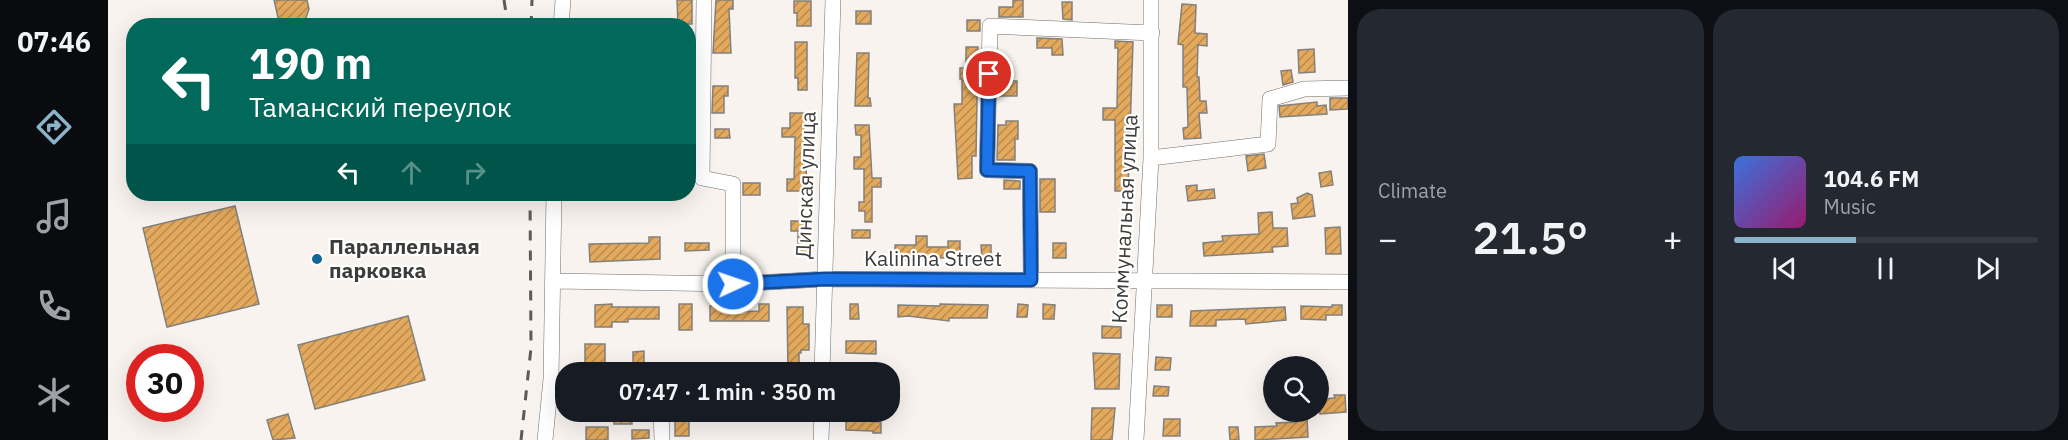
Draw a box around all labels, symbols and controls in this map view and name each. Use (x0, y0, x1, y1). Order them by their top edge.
text: 07:46 (17, 24, 91, 59)
text: 190 m (249, 36, 372, 91)
icon: left (150, 42, 228, 120)
pin (963, 48, 1014, 99)
icon: arrive (972, 57, 1005, 90)
text: Таманский переулок (249, 89, 512, 124)
icon: directions (33, 106, 75, 148)
street label: Динская улица (788, 111, 822, 259)
street label: Коммунальная улица (1105, 114, 1143, 324)
icon: left (332, 156, 365, 189)
icon: ahead (395, 156, 428, 189)
icon: right (458, 156, 491, 189)
text: 104.6 FM (1824, 164, 1919, 193)
text: Climate (1378, 177, 1447, 204)
text: Music (1824, 193, 1876, 220)
icon: music (33, 195, 75, 237)
text: 21.5° (1472, 208, 1588, 266)
text: − (1378, 217, 1398, 260)
text: + (1663, 217, 1683, 260)
place label: Параллельная парковка (329, 232, 480, 284)
street label: Kalinina Street (864, 244, 1002, 272)
marker: Параллельная парковка (310, 252, 324, 266)
position arrow (701, 252, 765, 316)
icon: previous (1768, 252, 1801, 285)
icon: pause (1869, 252, 1902, 285)
icon: next (1971, 252, 2004, 285)
icon: phone (33, 285, 75, 327)
speed limit sign: 30 (126, 344, 204, 422)
map controls (1263, 356, 1329, 422)
button: search (1263, 356, 1329, 422)
icon: climate (33, 374, 75, 416)
text: 07:47 · 1 min · 350 m (619, 377, 836, 406)

